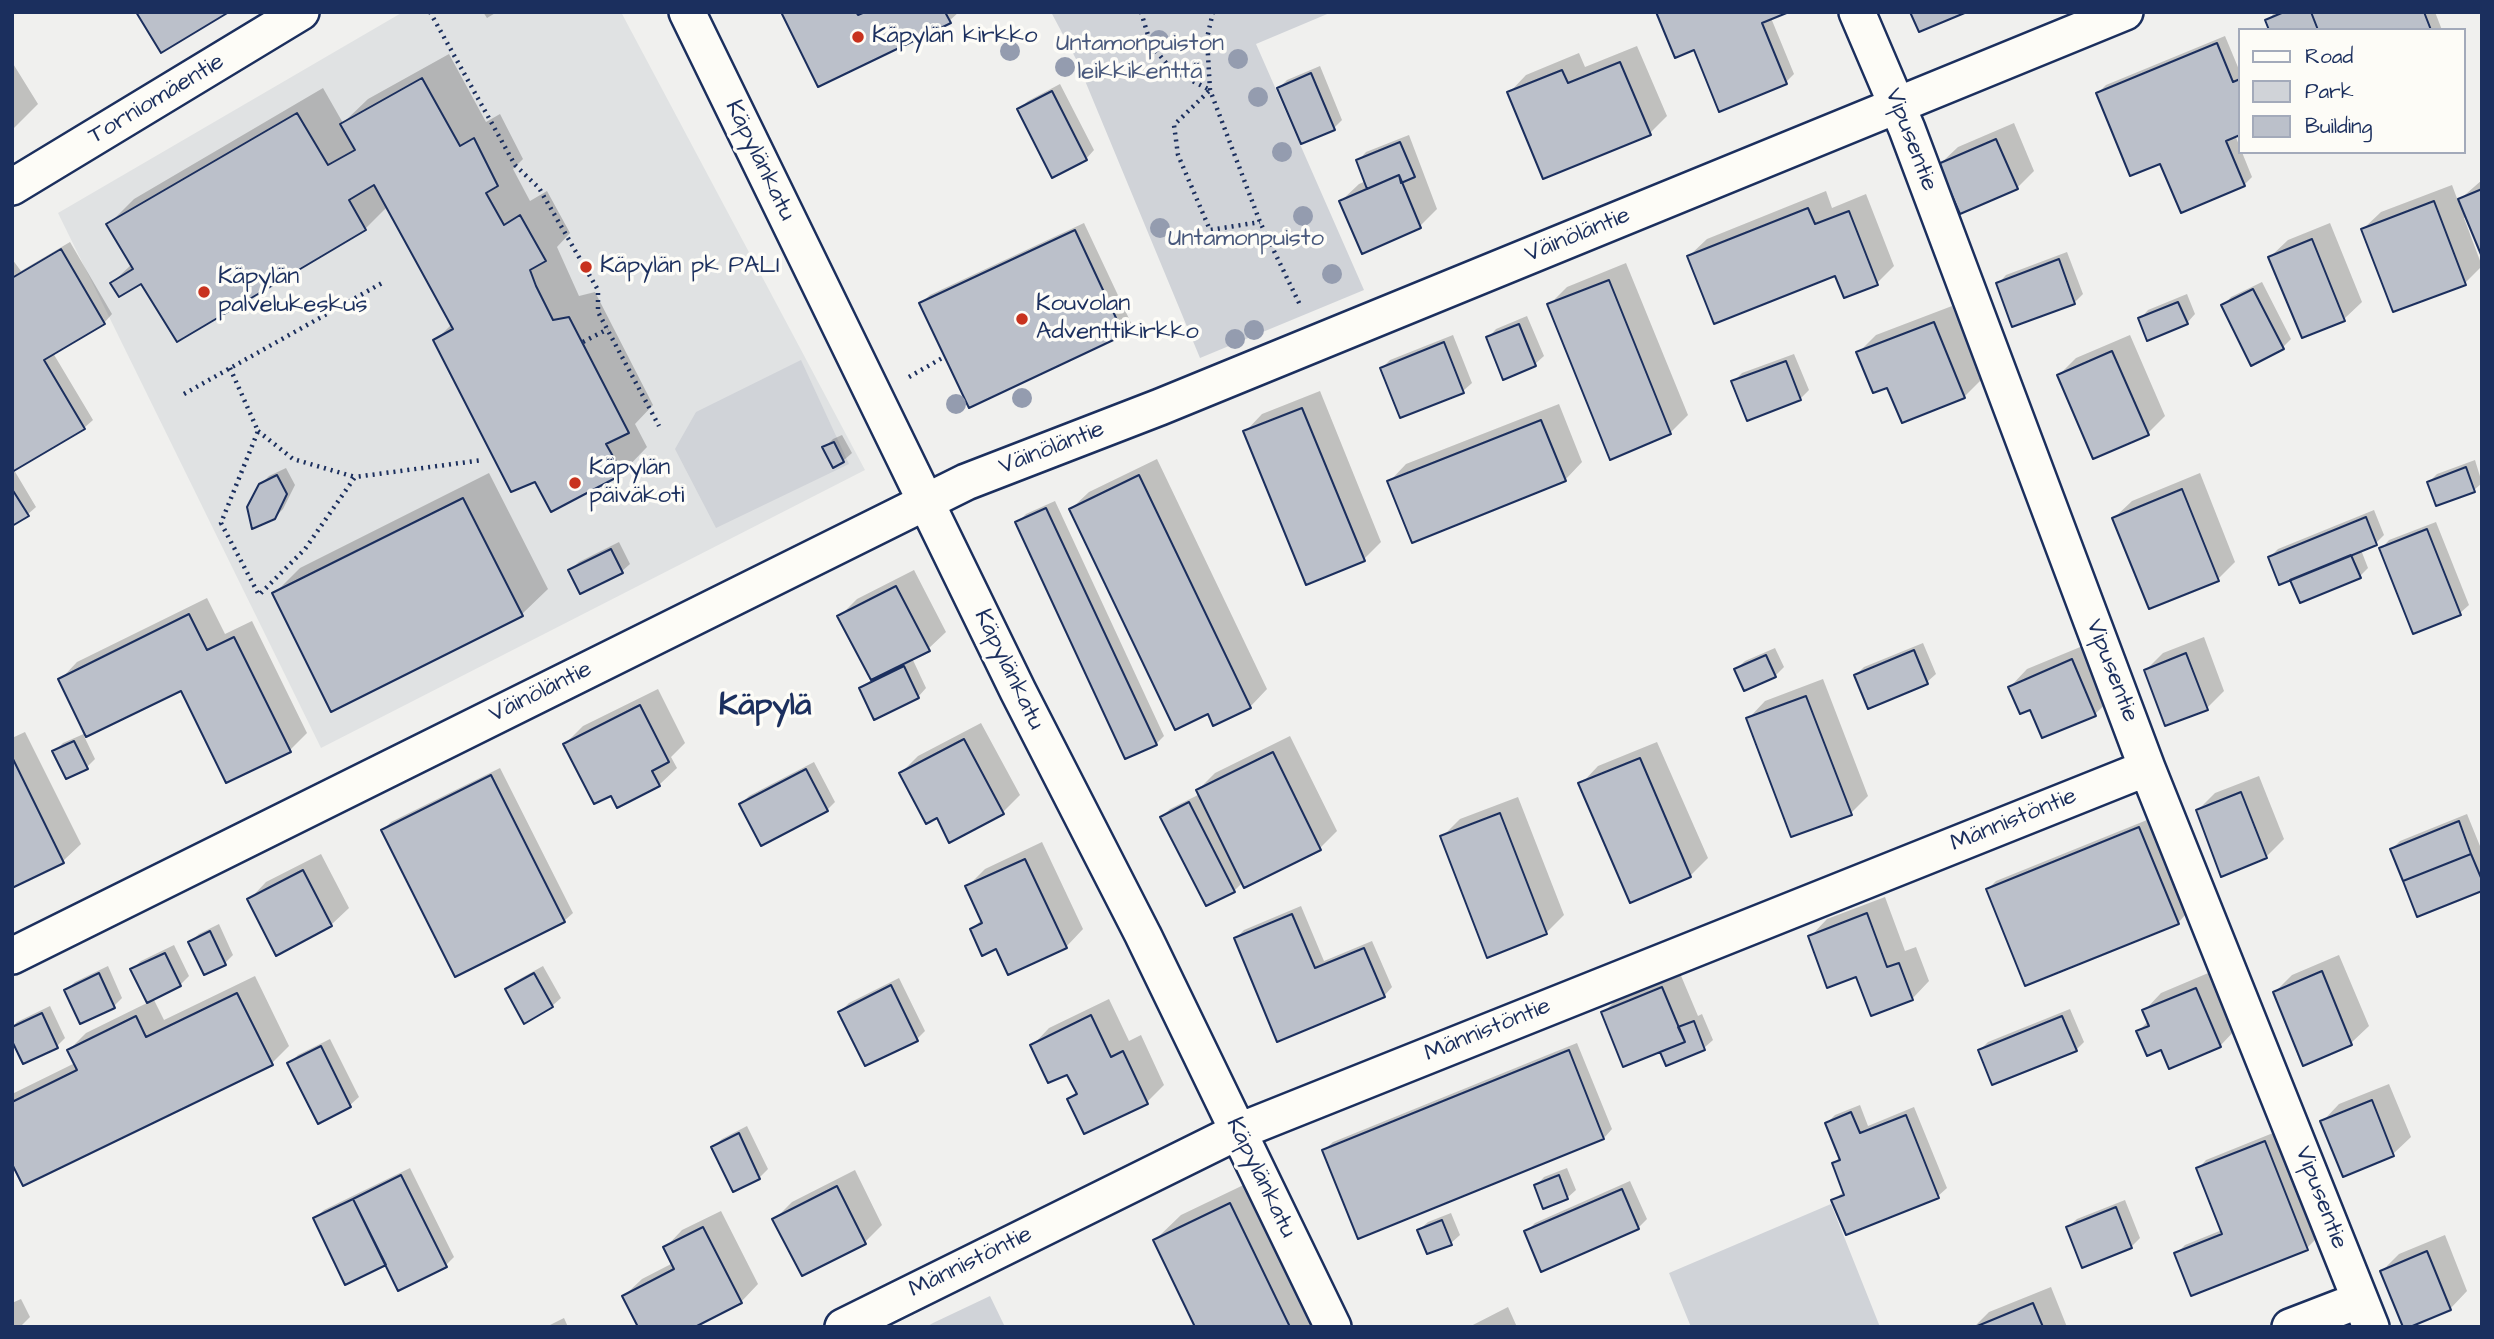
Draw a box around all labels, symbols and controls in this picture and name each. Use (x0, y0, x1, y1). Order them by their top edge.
place label: Käpylän kirkko (872, 23, 1037, 51)
legend (2238, 28, 2466, 154)
marker: Käpylän kirkko (850, 29, 866, 45)
park label: Untamonpuiston leikkikenttä (1056, 31, 1224, 87)
text: Road (2305, 42, 2353, 71)
street label: Torniomäentie (84, 48, 230, 152)
text: Park (2305, 77, 2354, 106)
street label: Vipusentie (1877, 85, 1943, 195)
street label: Käpylänkatu (718, 96, 800, 226)
text: Building (2305, 112, 2372, 141)
street label: Väinöläntie (1521, 202, 1635, 270)
park label: Untamonpuisto (1168, 226, 1324, 254)
place label: Käpylän pk PALI (600, 253, 780, 281)
marker: Käpylän pk PALI (578, 259, 594, 275)
place label: Käpylän palvelukeskus (218, 264, 367, 320)
marker: Käpylän palvelukeskus (196, 284, 212, 300)
place label: Kouvolan Adventtikirkko (1036, 291, 1199, 347)
marker: Kouvolan Adventtikirkko (1014, 311, 1030, 327)
street label: Väinöläntie (995, 416, 1109, 482)
place label: Käpylän päiväkoti (589, 455, 684, 511)
marker: Käpylän päiväkoti (567, 475, 583, 491)
street label: Käpylänkatu (967, 605, 1049, 735)
street label: Vipusentie (2078, 616, 2144, 726)
street label: Väinöläntie (485, 656, 597, 730)
district label: Käpylä (719, 688, 811, 726)
street label: Männistöntie (1947, 783, 2081, 859)
street label: Männistöntie (1421, 993, 1555, 1069)
street label: Käpylänkatu (1219, 1113, 1301, 1243)
street label: Vipusentie (2287, 1143, 2353, 1253)
street label: Männistöntie (905, 1221, 1037, 1305)

